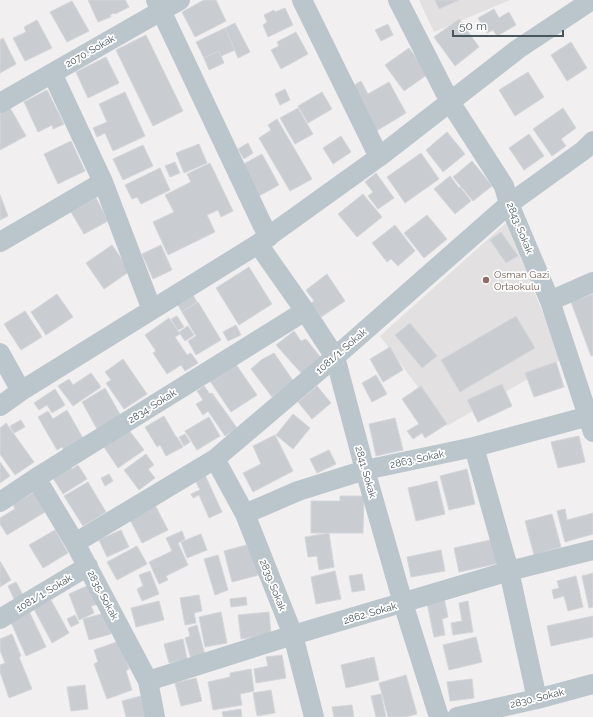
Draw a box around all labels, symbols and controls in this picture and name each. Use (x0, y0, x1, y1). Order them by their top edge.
scale bar (453, 12, 563, 38)
text: 50 m (459, 19, 487, 33)
street label: 2070. Sokak (63, 32, 117, 70)
street label: 2843. Sokak (505, 201, 536, 256)
place label: Osman Gazi Ortaokulu (494, 269, 549, 292)
marker: Osman Gazi Ortaokulu (481, 275, 491, 285)
street label: 1081/1. Sokak (314, 326, 369, 376)
street label: 2834. Sokak (126, 387, 179, 425)
street label: 2841. Sokak (353, 445, 379, 500)
street label: 2863. Sokak (389, 448, 446, 470)
street label: 2839. Sokak (258, 558, 289, 613)
street label: 2835. Sokak (85, 568, 121, 622)
street label: 1081/1. Sokak (14, 572, 75, 614)
street label: 2862. Sokak (342, 600, 399, 626)
street label: 2830. Sokak (509, 686, 566, 710)

